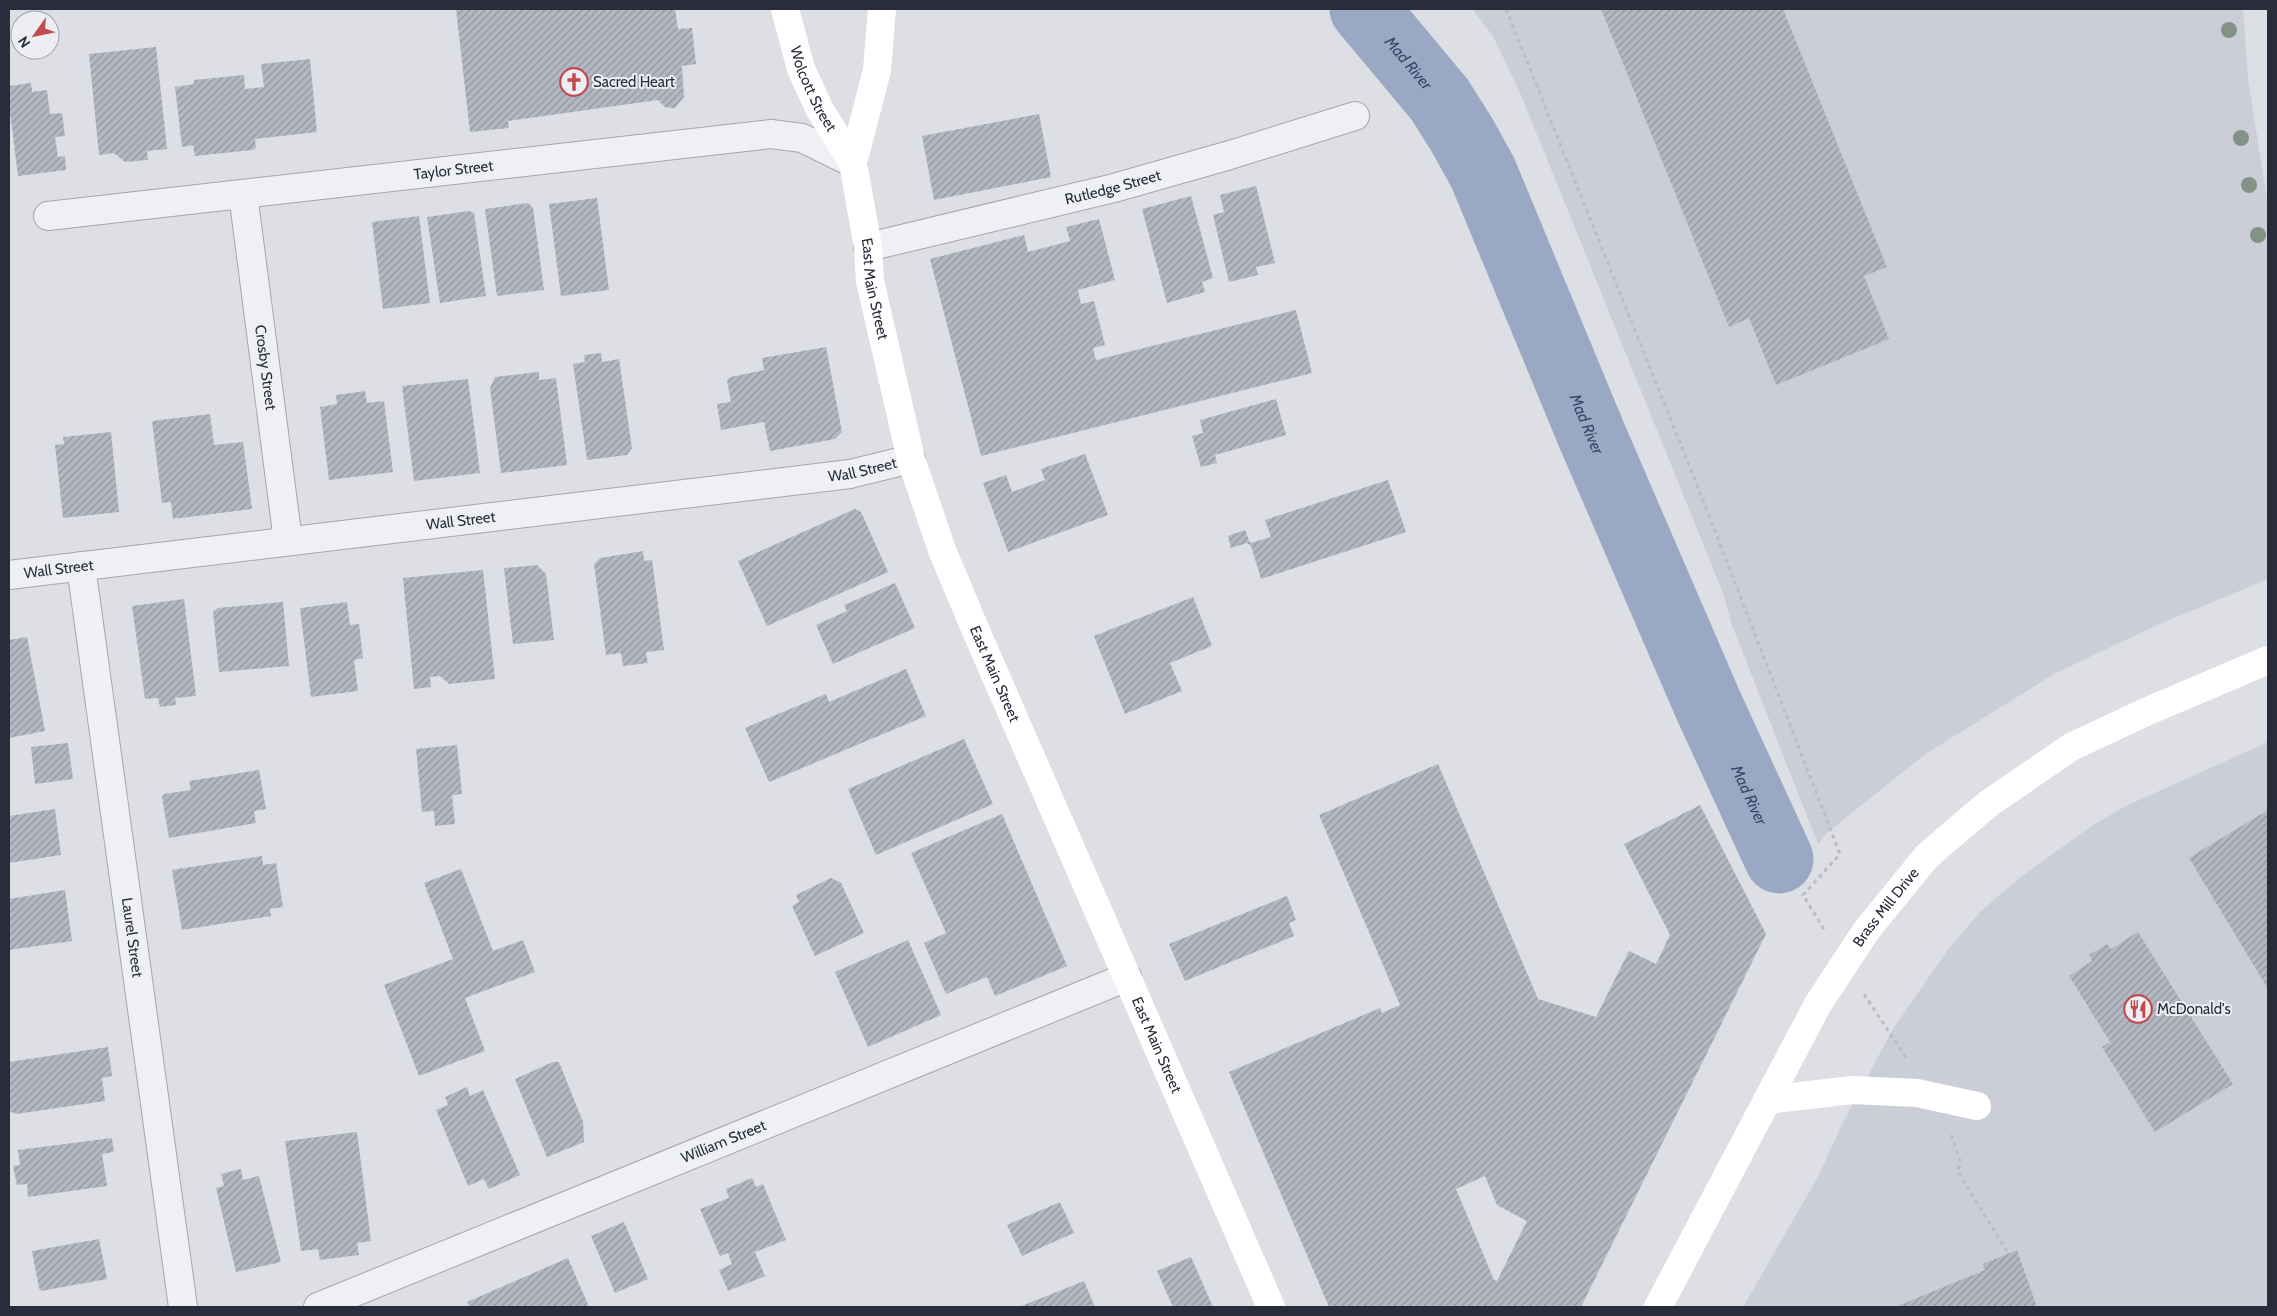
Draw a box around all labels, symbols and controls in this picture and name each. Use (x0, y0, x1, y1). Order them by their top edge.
north arrow (10, 10, 60, 60)
water label: Mad River (1381, 31, 1437, 94)
text: N (14, 33, 34, 51)
street label: Wolcott Street (786, 44, 840, 135)
church icon: Sacred Heart (559, 67, 589, 97)
place label: Sacred Heart (593, 73, 675, 91)
street label: Taylor Street (413, 157, 494, 183)
street label: Rutledge Street (1063, 166, 1163, 208)
street label: East Main Street (858, 236, 892, 341)
street label: Crosby Street (251, 324, 280, 411)
water label: Mad River (1566, 390, 1609, 458)
street label: Wall Street (827, 454, 899, 486)
street label: Wall Street (425, 508, 497, 534)
street label: Wall Street (23, 556, 94, 582)
street label: East Main Street (966, 623, 1024, 725)
water label: Mad River (1727, 761, 1772, 829)
street label: Brass Mill Drive (1849, 864, 1923, 950)
street label: Laurel Street (118, 896, 147, 979)
street label: East Main Street (1128, 994, 1186, 1096)
restaurant icon: McDonald's (2123, 994, 2153, 1024)
place label: McDonald's (2157, 1000, 2231, 1018)
street label: William Street (679, 1116, 769, 1167)

